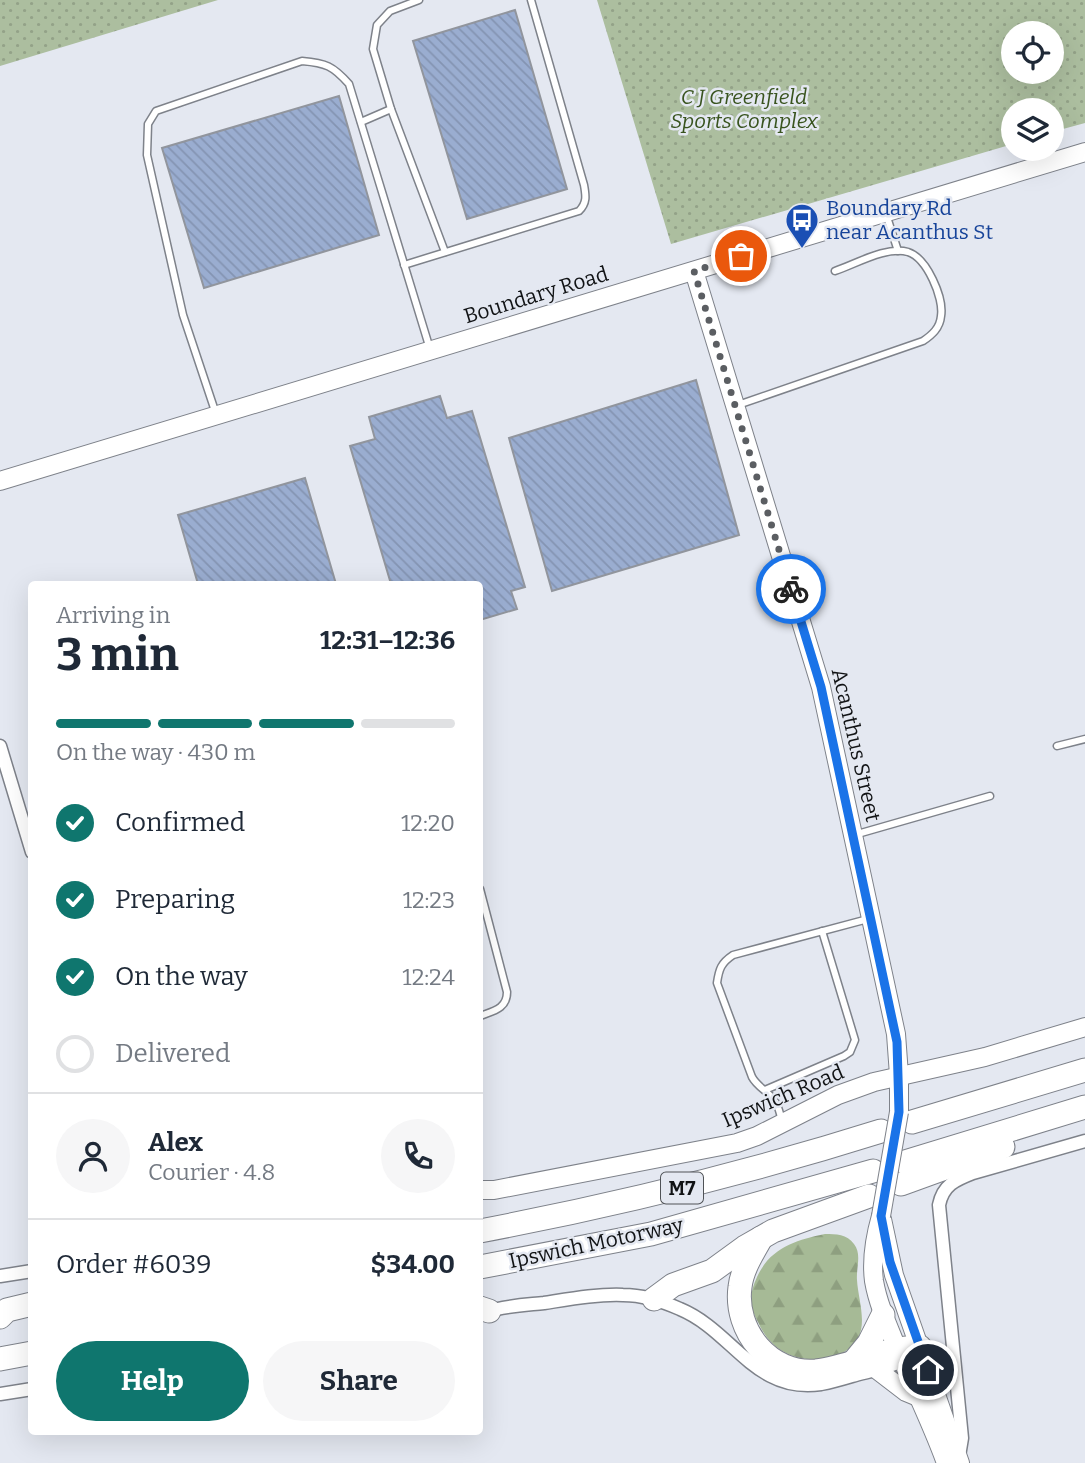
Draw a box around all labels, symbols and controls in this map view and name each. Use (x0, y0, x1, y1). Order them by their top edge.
map controls (1001, 21, 1064, 161)
button: locate (1001, 21, 1064, 84)
park label: C J Greenfield Sports Complex (670, 84, 819, 134)
button: layers (1001, 98, 1064, 161)
place label: Boundary Rd near Acanthus St (826, 195, 993, 245)
bus stop icon: Boundary Rd near Acanthus St (783, 201, 821, 250)
pin (711, 226, 771, 286)
icon: bag (722, 237, 760, 275)
street label: Boundary Road (461, 261, 611, 329)
courier (756, 554, 826, 624)
icon: bike (772, 570, 810, 608)
text: Arriving in (56, 601, 170, 629)
text: 12:31–12:36 (320, 625, 455, 656)
text: 3 min (56, 627, 179, 682)
street label: Acanthus Street (826, 666, 886, 825)
text: On the way · 430 m (56, 738, 255, 766)
icon: check (56, 804, 94, 842)
text: Confirmed (115, 807, 245, 838)
text: 12:20 (401, 809, 455, 837)
icon: check (56, 881, 94, 919)
text: Preparing (115, 884, 235, 915)
text: 12:23 (403, 886, 455, 914)
icon: check (56, 958, 94, 996)
text: On the way (115, 961, 248, 992)
text: 12:24 (402, 963, 455, 991)
text: Delivered (115, 1038, 230, 1069)
street label: Ipswich Road (718, 1059, 848, 1133)
button: person (56, 1119, 130, 1193)
button: phone (381, 1119, 455, 1193)
text: Alex (148, 1127, 203, 1158)
text: Courier · 4.8 (148, 1158, 275, 1186)
road number: M7 (661, 1172, 703, 1204)
street label: Ipswich Motorway (506, 1212, 687, 1274)
text: Order #6039 (56, 1249, 212, 1280)
text: $34.00 (371, 1249, 455, 1280)
pin (898, 1340, 958, 1400)
button: Help (56, 1341, 249, 1421)
button: Share (263, 1341, 455, 1421)
icon: home (909, 1351, 947, 1389)

